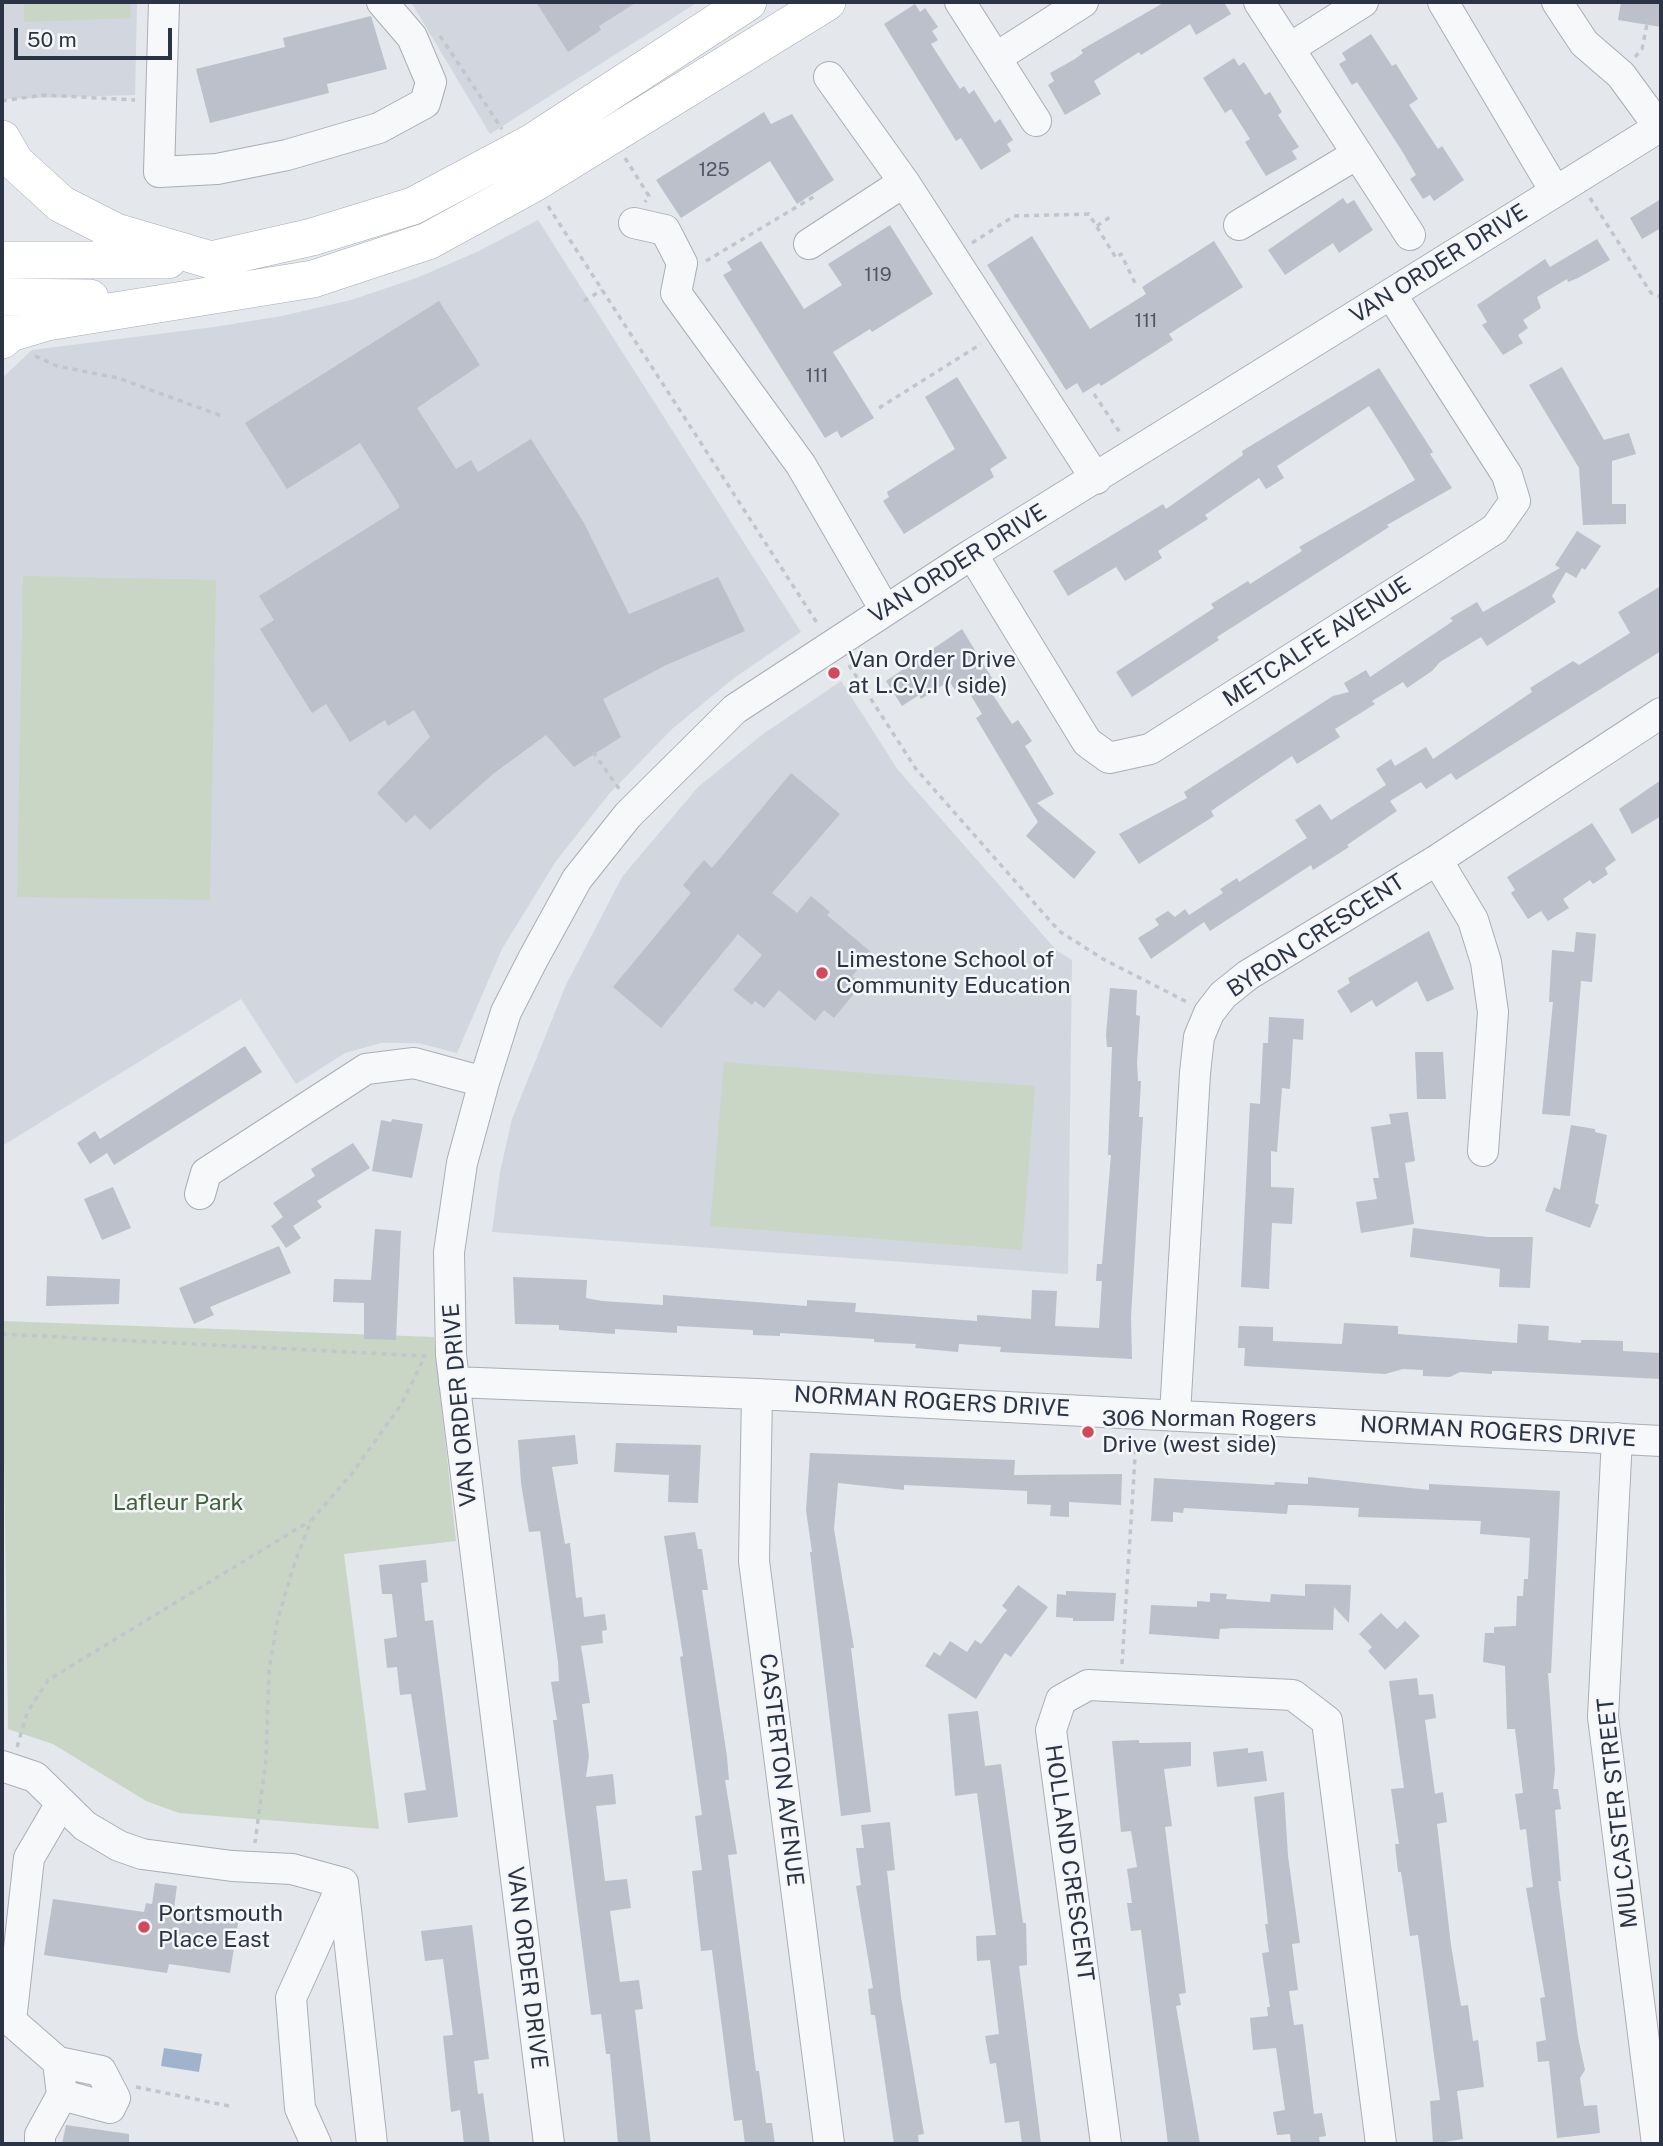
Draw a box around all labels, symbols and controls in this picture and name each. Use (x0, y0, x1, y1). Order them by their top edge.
scale bar (18, 14, 175, 58)
text: 50 m (27, 27, 77, 52)
house number: 125 (698, 159, 730, 181)
street label: VAN ORDER DRIVE (1345, 198, 1533, 330)
house number: 119 (864, 264, 892, 286)
house number: 111 (1134, 310, 1158, 332)
house number: 111 (805, 365, 829, 387)
street label: VAN ORDER DRIVE (864, 498, 1052, 630)
street label: METCALFE AVENUE (1218, 571, 1416, 713)
place label: Van Order Drive at L.C.V.I ( side) (848, 646, 1016, 700)
marker: Van Order Drive at L.C.V.I ( side) (826, 665, 842, 681)
street label: BYRON CRESCENT (1222, 868, 1410, 1004)
place label: Limestone School of Community Education (836, 946, 1071, 1000)
marker: Limestone School of Community Education (814, 965, 830, 981)
street label: VAN ORDER DRIVE (437, 1302, 483, 1508)
street label: NORMAN ROGERS DRIVE (793, 1381, 1071, 1423)
place label: 306 Norman Rogers Drive (west side) (1102, 1405, 1316, 1459)
street label: NORMAN ROGERS DRIVE (1359, 1411, 1637, 1453)
marker: 306 Norman Rogers Drive (west side) (1080, 1424, 1096, 1440)
park label: Lafleur Park (113, 1489, 243, 1517)
street label: CASTERTON AVENUE (753, 1652, 809, 1888)
street label: MULCASTER STREET (1592, 1696, 1644, 1930)
street label: HOLLAND CRESCENT (1039, 1743, 1099, 1983)
street label: VAN ORDER DRIVE (501, 1865, 553, 2071)
place label: Portsmouth Place East (158, 1900, 283, 1954)
marker: Portsmouth Place East (136, 1919, 152, 1935)

